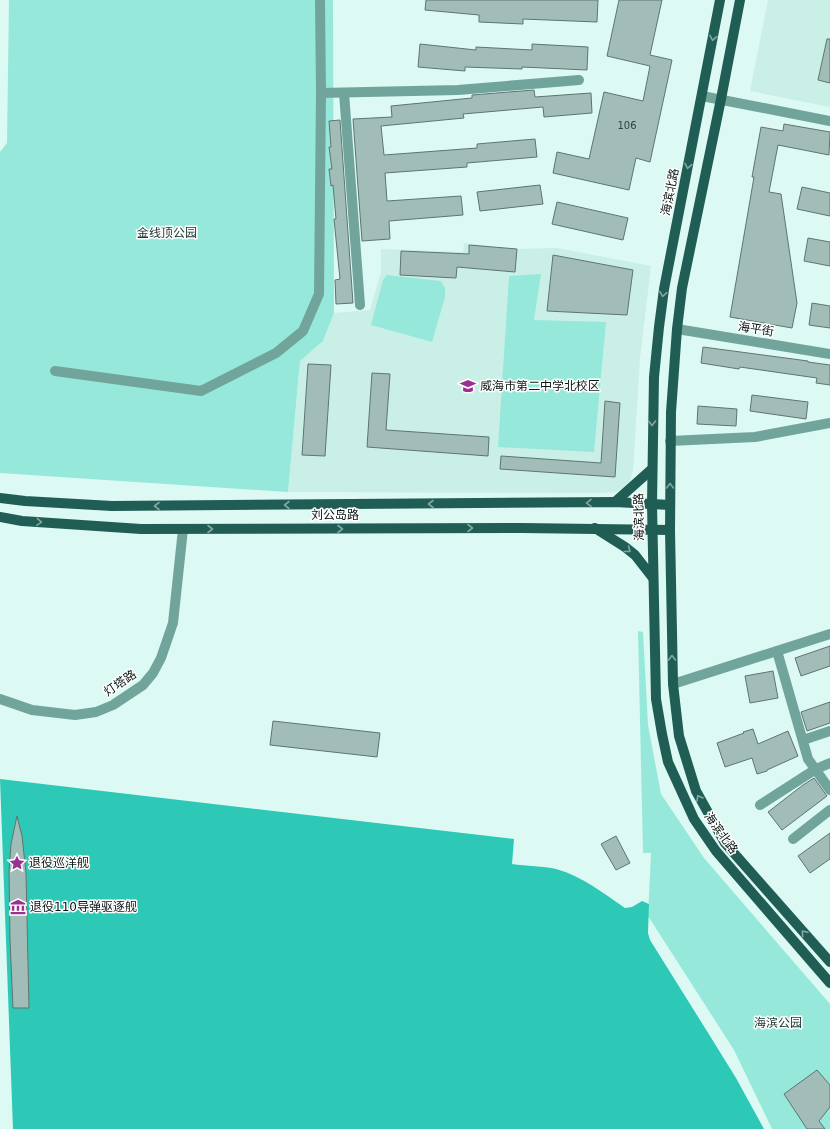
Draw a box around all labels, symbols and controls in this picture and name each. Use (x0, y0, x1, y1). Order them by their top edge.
one-way arrow (709, 35, 718, 41)
house number: 106 (617, 120, 637, 131)
one-way arrow (685, 163, 693, 169)
street label: 海滨北路 (659, 167, 681, 217)
park label: 金线顶公园 (137, 226, 197, 240)
one-way arrow (659, 290, 668, 297)
street label: 海平街 (737, 319, 775, 339)
school or university icon: 威海市第二中学北校区 (459, 377, 477, 395)
place label: 威海市第二中学北校区 (480, 379, 600, 393)
one-way arrow (648, 420, 656, 426)
one-way arrow (666, 483, 674, 489)
street label: 海滨北路 (632, 493, 646, 541)
one-way arrow (586, 498, 592, 507)
one-way arrow (428, 500, 434, 508)
one-way arrow (284, 501, 290, 509)
one-way arrow (154, 502, 160, 510)
street label: 刘公岛路 (311, 508, 359, 522)
one-way arrow (36, 517, 42, 526)
one-way arrow (467, 524, 473, 532)
one-way arrow (207, 525, 213, 533)
one-way arrow (337, 525, 343, 533)
one-way arrow (623, 545, 630, 552)
one-way arrow (668, 655, 677, 661)
street label: 灯塔路 (101, 667, 139, 699)
one-way arrow (697, 795, 704, 802)
street label: 海滨北路 (701, 809, 741, 857)
place icon: 退役巡洋舰 (8, 854, 26, 872)
place label: 退役巡洋舰 (29, 856, 89, 870)
museum icon: 退役110导弹驱逐舰 (9, 898, 27, 916)
place label: 退役110导弹驱逐舰 (30, 900, 137, 914)
one-way arrow (802, 930, 809, 938)
park label: 海滨公园 (754, 1016, 802, 1030)

